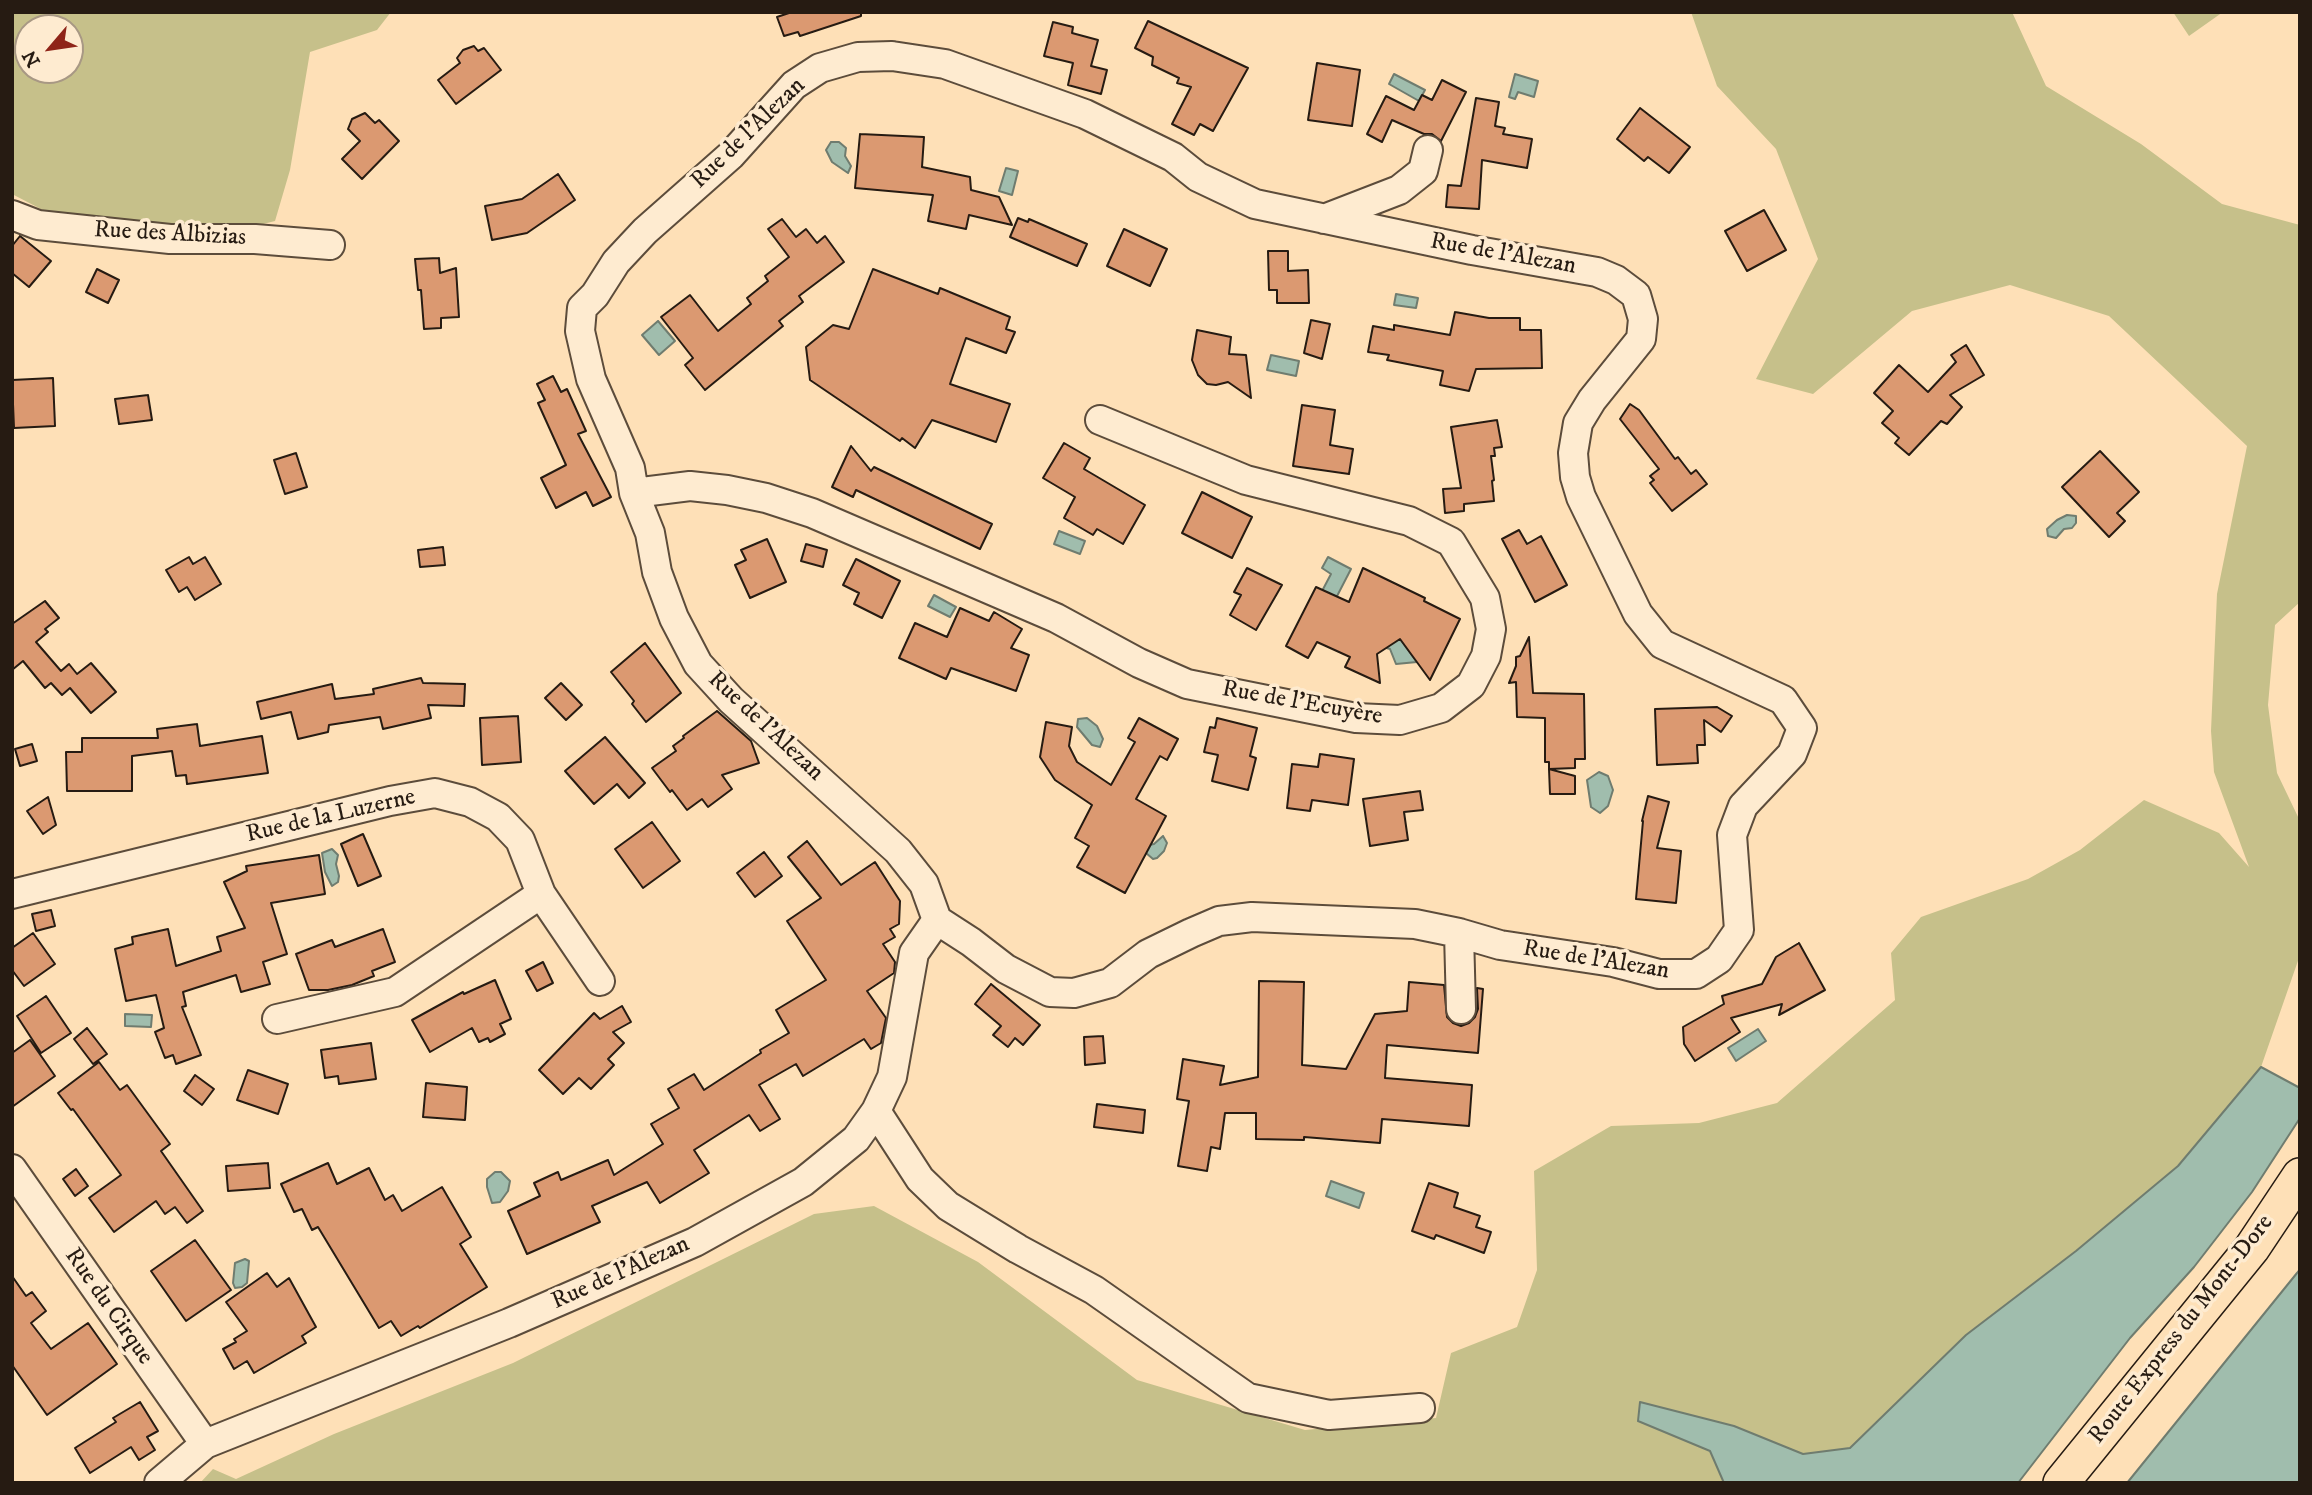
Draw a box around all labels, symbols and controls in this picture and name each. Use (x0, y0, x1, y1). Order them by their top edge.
north arrow (14, 14, 84, 84)
text: N (18, 46, 46, 71)
street label: Rue de l'Alezan (686, 72, 812, 196)
street label: Rue des Albizias (93, 217, 247, 253)
street label: Rue de l'Alezan (1428, 228, 1578, 282)
street label: Rue de l'Alezan (701, 666, 829, 788)
street label: Rue de l'Ecuyère (1220, 676, 1384, 732)
street label: Rue de la Luzerne (244, 784, 418, 850)
street label: Rue de l'Alezan (1521, 935, 1671, 987)
street label: Route Express du Mont-Dore (2084, 1210, 2280, 1450)
street label: Rue de l'Alezan (548, 1231, 694, 1317)
street label: Rue du Cirque (57, 1243, 159, 1371)

